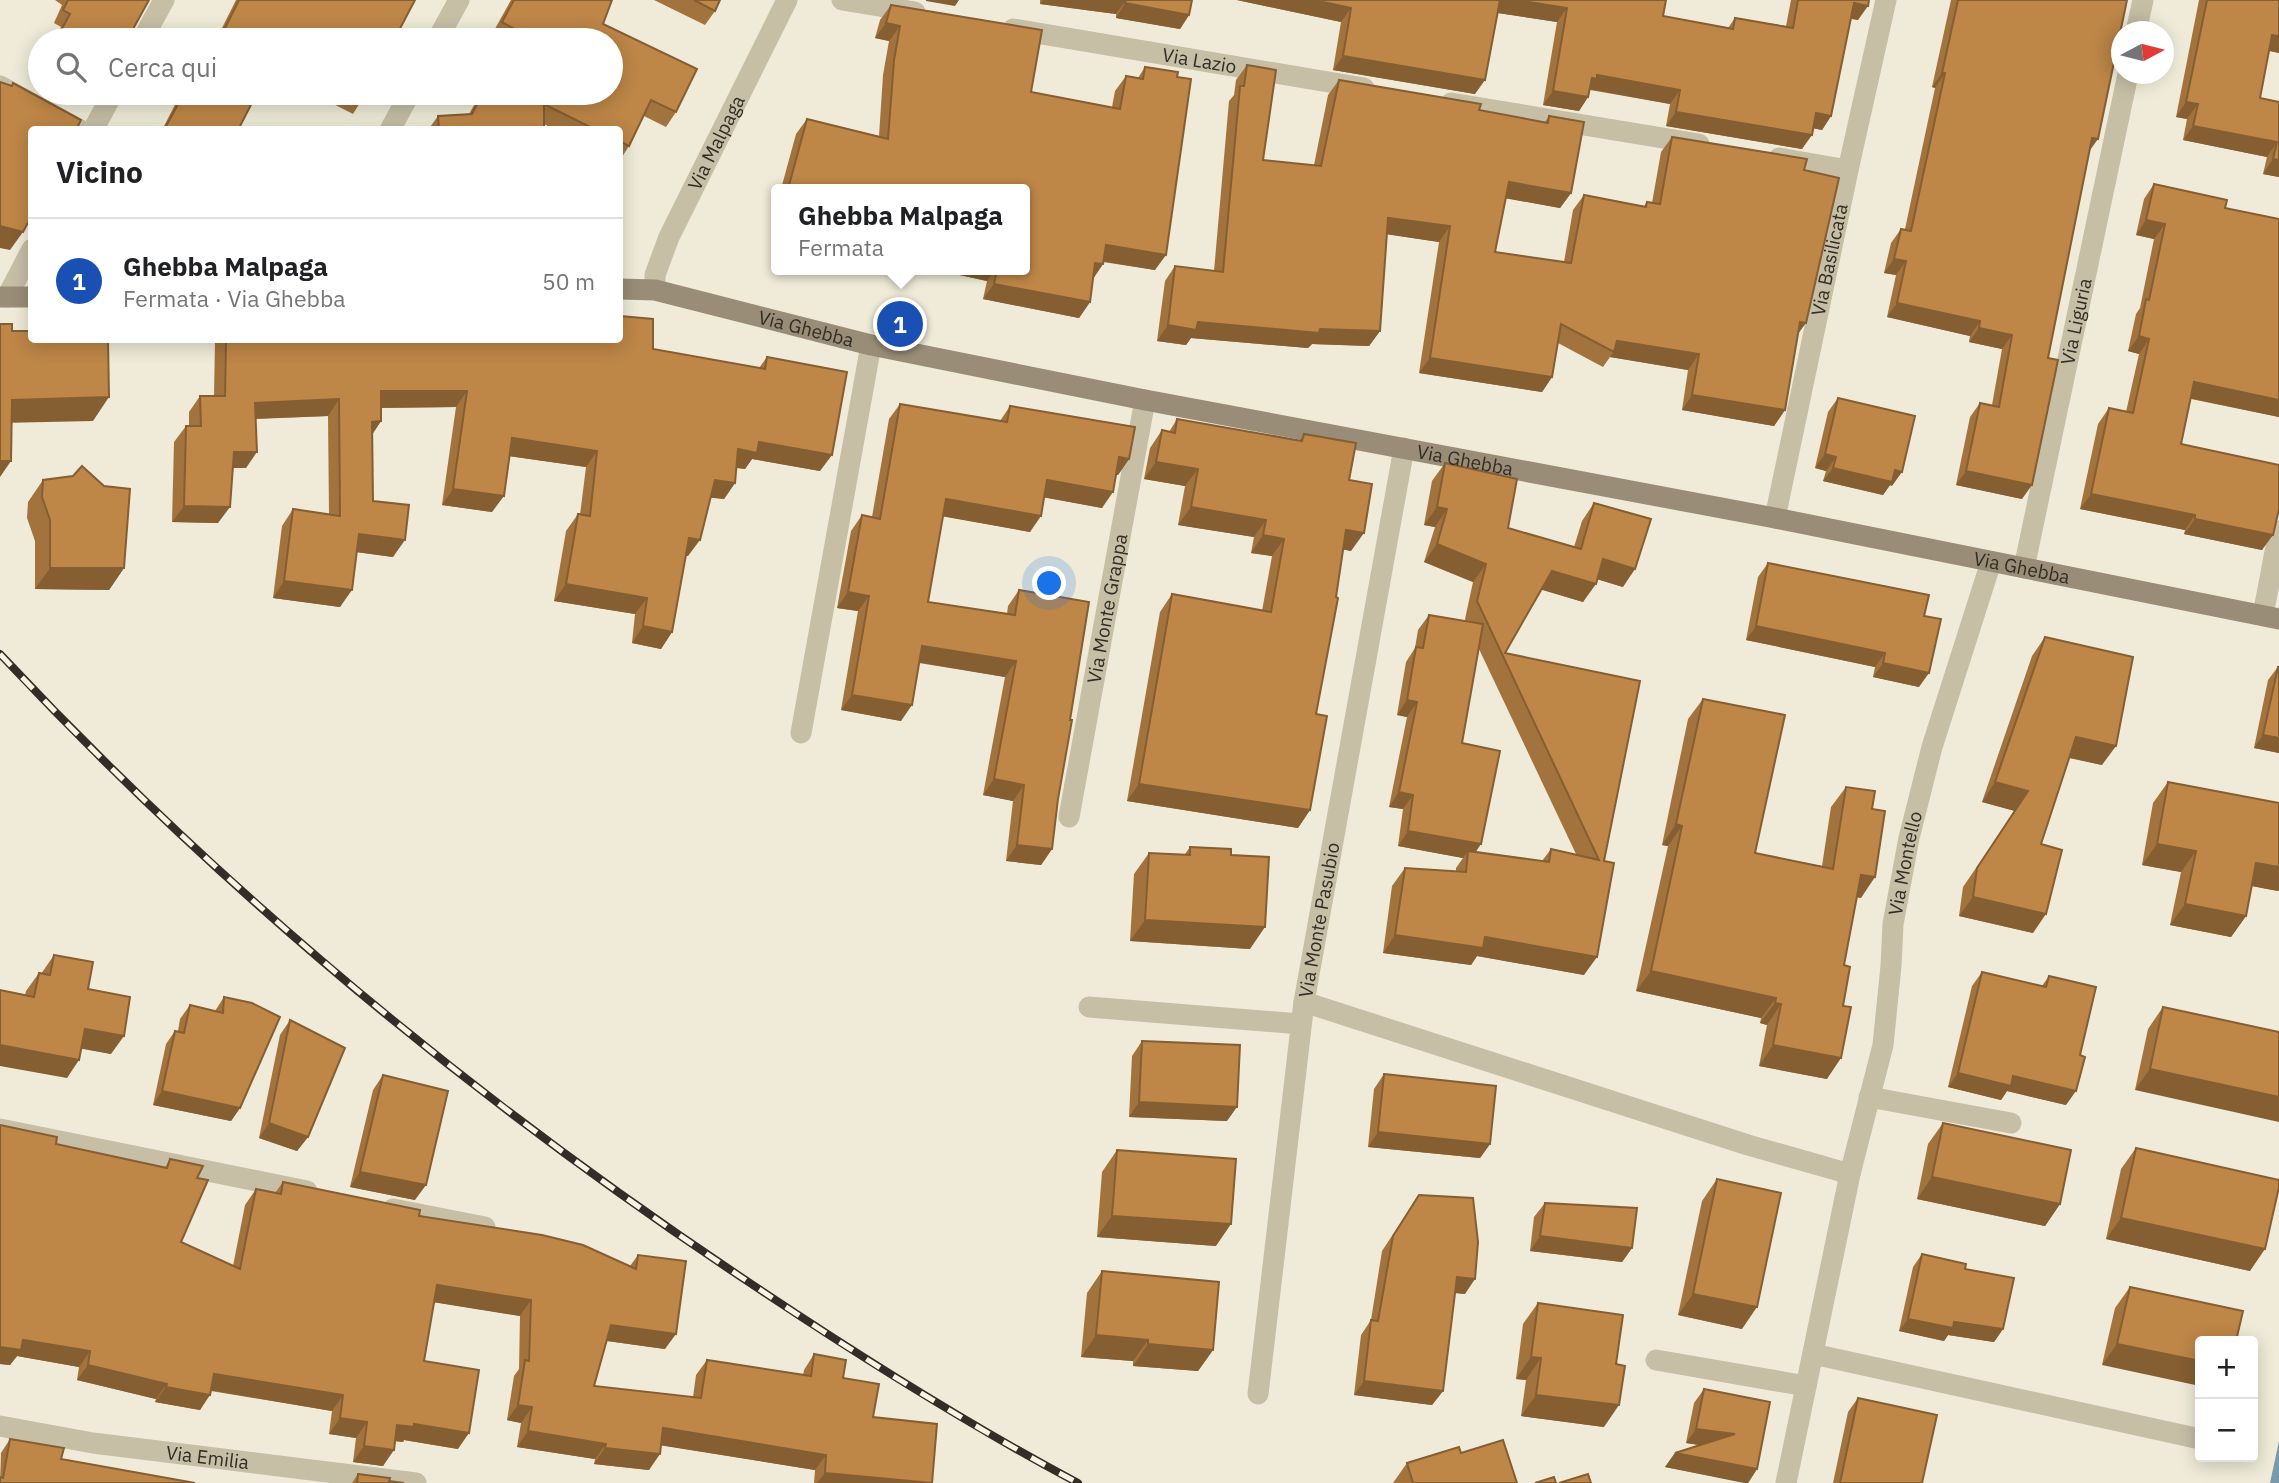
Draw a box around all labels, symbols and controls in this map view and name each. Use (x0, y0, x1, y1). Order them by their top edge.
north arrow (2111, 21, 2174, 84)
search box (28, 28, 623, 105)
street label: Via Lazio (1160, 42, 1238, 78)
icon: search (52, 48, 90, 86)
text: Cerca qui (108, 50, 217, 84)
street label: Via Malpaga (682, 91, 750, 194)
text: Vicino (56, 152, 143, 191)
popup (771, 184, 1030, 275)
text: Ghebba Malpaga (798, 198, 1003, 232)
street label: Via Basilicata (1806, 201, 1853, 318)
text: Fermata (798, 232, 884, 262)
text: Ghebba Malpaga (123, 249, 328, 283)
text: 1 (72, 266, 86, 296)
text: 50 m (542, 266, 595, 296)
street label: Via Liguria (2055, 276, 2097, 367)
text: Fermata · Via Ghebba (123, 283, 346, 313)
pin: 1 (877, 298, 923, 350)
street label: Via Ghebba (756, 305, 856, 352)
street label: Via Ghebba (1415, 439, 1515, 481)
street label: Via Monte Grappa (1082, 532, 1132, 685)
street label: Via Ghebba (1972, 546, 2072, 589)
your location (1032, 566, 1066, 600)
street label: Via Montello (1883, 809, 1927, 917)
street label: Via Monte Pasubio (1293, 840, 1345, 1000)
map controls (2195, 1336, 2258, 1462)
button: + (2195, 1336, 2258, 1399)
button: − (2195, 1399, 2258, 1462)
street label: Via Emilia (165, 1440, 250, 1474)

